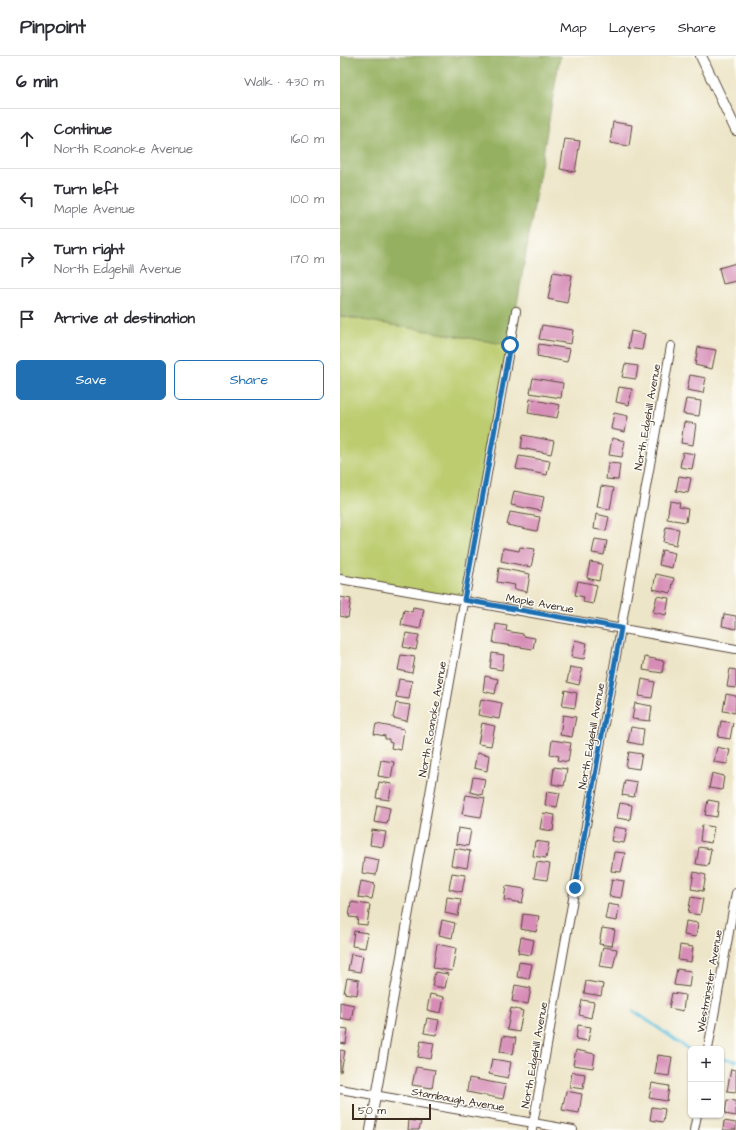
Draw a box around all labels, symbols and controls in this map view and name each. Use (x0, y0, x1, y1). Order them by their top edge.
text: Pinpoint (20, 14, 86, 41)
text: Map (560, 18, 587, 38)
text: Layers (609, 18, 656, 38)
text: Share (678, 18, 716, 38)
text: 6 min (16, 70, 58, 94)
text: Walk · 430 m (244, 73, 324, 91)
text: Continue (54, 119, 112, 140)
icon: ahead (16, 128, 38, 150)
text: 160 m (291, 130, 324, 148)
text: North Roanoke Avenue (54, 140, 193, 158)
text: Turn left (54, 179, 118, 200)
icon: left (16, 188, 38, 210)
text: 100 m (291, 190, 324, 208)
text: Maple Avenue (54, 200, 135, 218)
text: Turn right (54, 239, 125, 260)
icon: right (16, 248, 38, 270)
text: 170 m (291, 250, 324, 268)
text: North Edgehill Avenue (54, 260, 182, 278)
icon: arrive (16, 308, 38, 330)
text: Arrive at destination (54, 308, 195, 329)
route start (501, 336, 519, 354)
button: Save (16, 360, 166, 400)
button: Share (174, 360, 324, 400)
street label: North Edgehill Avenue (631, 363, 665, 472)
street label: Maple Avenue (505, 590, 575, 617)
street label: North Roanoke Avenue (415, 660, 450, 778)
street label: North Edgehill Avenue (575, 682, 609, 791)
route end (566, 879, 584, 897)
street label: Westminster Avenue (693, 928, 726, 1034)
street label: North Edgehill Avenue (518, 1001, 552, 1110)
map controls (688, 1046, 724, 1118)
button: + (688, 1046, 724, 1082)
button: − (688, 1082, 724, 1118)
street label: Stambaugh Avenue (410, 1084, 506, 1116)
scale bar (352, 1102, 431, 1121)
text: 50 m (358, 1103, 386, 1118)

